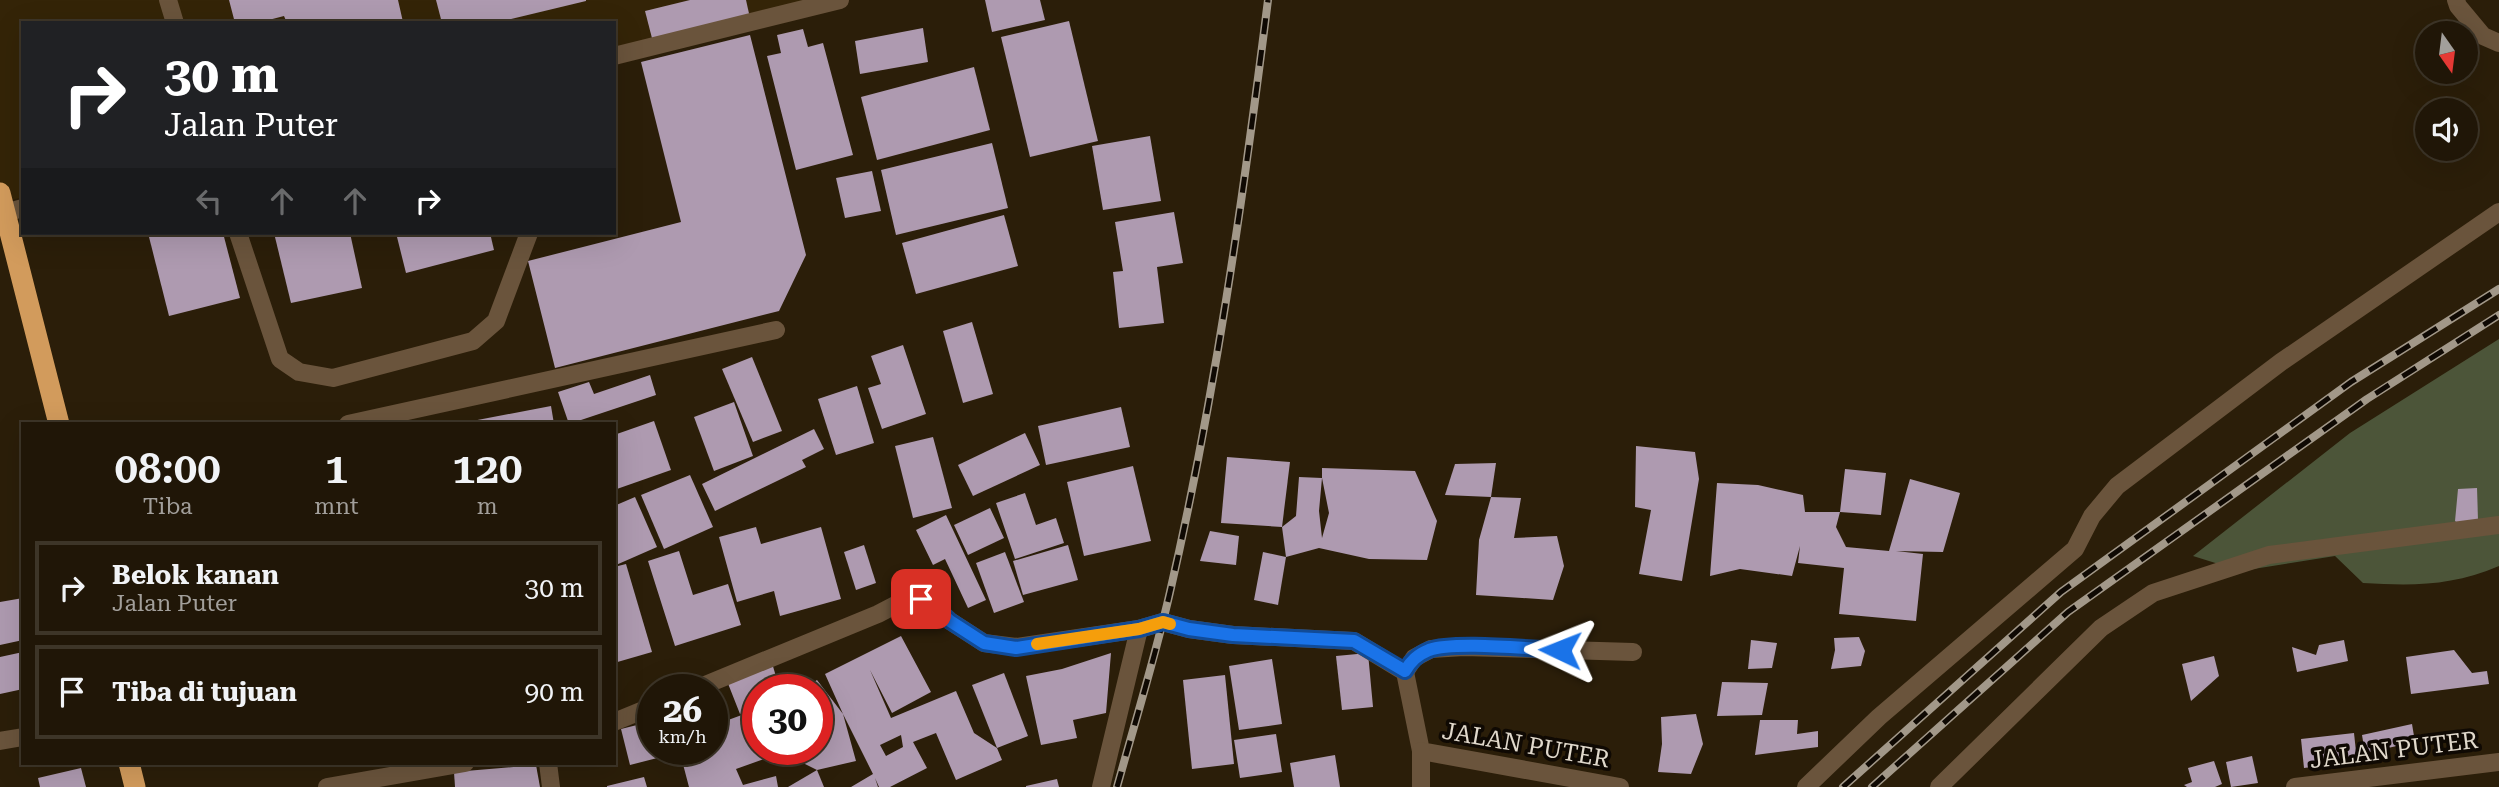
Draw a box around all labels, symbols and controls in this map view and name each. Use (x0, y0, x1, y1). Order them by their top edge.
north arrow (2415, 21, 2478, 84)
map controls (2415, 21, 2478, 161)
text: 30 m (164, 47, 279, 104)
icon: right (49, 49, 140, 140)
button: sound (2415, 98, 2478, 161)
text: Jalan Puter (164, 106, 338, 144)
icon: left (190, 182, 228, 220)
icon: ahead (263, 182, 301, 220)
icon: ahead (336, 182, 374, 220)
icon: right (409, 182, 447, 220)
text: 08:00 (114, 444, 221, 493)
text: 1 (325, 444, 348, 493)
text: 120 (452, 444, 523, 493)
text: Tiba (143, 493, 193, 520)
text: mnt (314, 493, 359, 520)
text: m (477, 493, 498, 520)
text: Belok kanan (112, 560, 279, 590)
icon: right (53, 569, 91, 607)
pin (891, 569, 951, 629)
text: 30 m (525, 573, 584, 603)
icon: arrive (902, 580, 940, 618)
text: Jalan Puter (112, 590, 237, 617)
position arrow (1523, 613, 1597, 687)
icon: arrive (53, 673, 91, 711)
speed limit sign: 30 (742, 674, 833, 765)
text: Tiba di tujuan (112, 677, 297, 707)
text: 90 m (525, 677, 584, 707)
text: 26 (663, 690, 702, 731)
street label: JALAN PUTER (1440, 716, 1612, 774)
text: km/h (658, 726, 707, 747)
street label: JALAN PUTER (2308, 726, 2480, 774)

